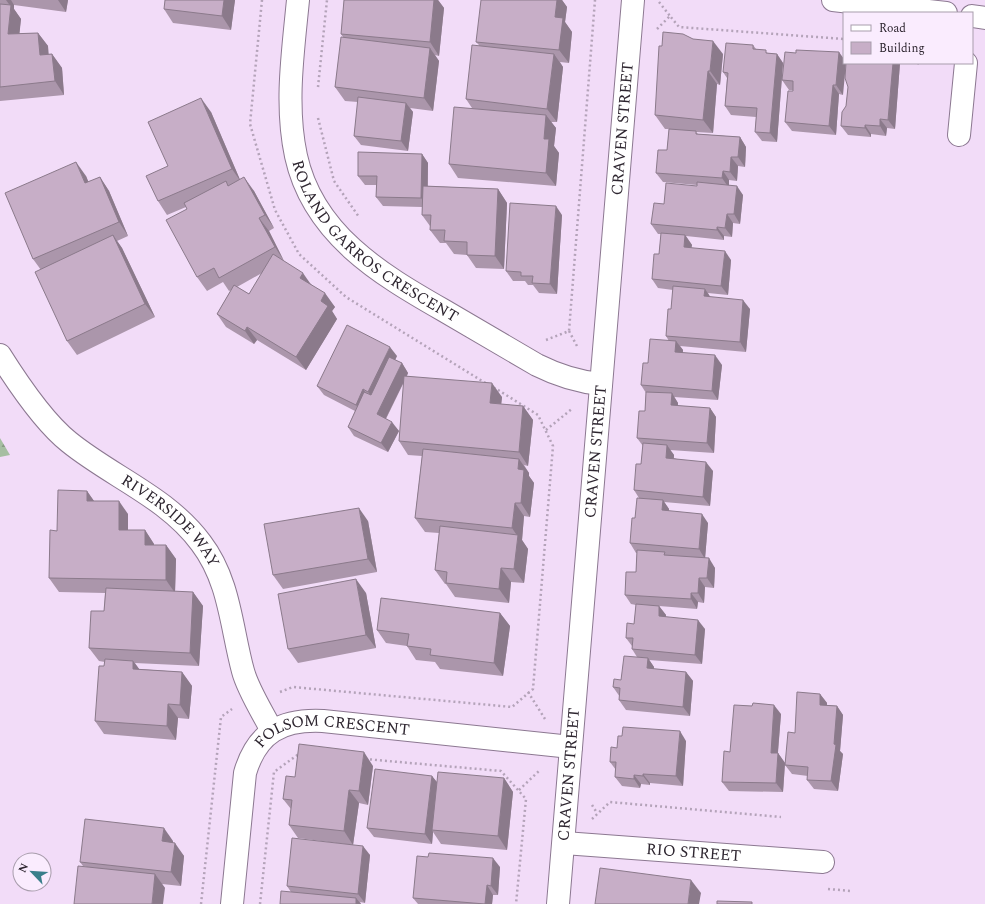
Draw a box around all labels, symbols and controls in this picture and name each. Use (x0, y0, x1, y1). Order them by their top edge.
legend (843, 12, 973, 64)
text: Road (879, 19, 906, 38)
text: Building (879, 39, 925, 58)
street label: CRAVEN STREET (605, 61, 640, 196)
street label: ROLAND GARROS CRESCENT (285, 157, 463, 329)
street label: CRAVEN STREET (578, 384, 613, 519)
street label: RIVERSIDE WAY (117, 468, 226, 571)
street label: CRAVEN STREET (551, 707, 586, 842)
street label: FOLSOM CRESCENT (248, 709, 411, 753)
street label: RIO STREET (645, 837, 742, 868)
north arrow (12, 852, 52, 892)
text: N (14, 860, 33, 876)

